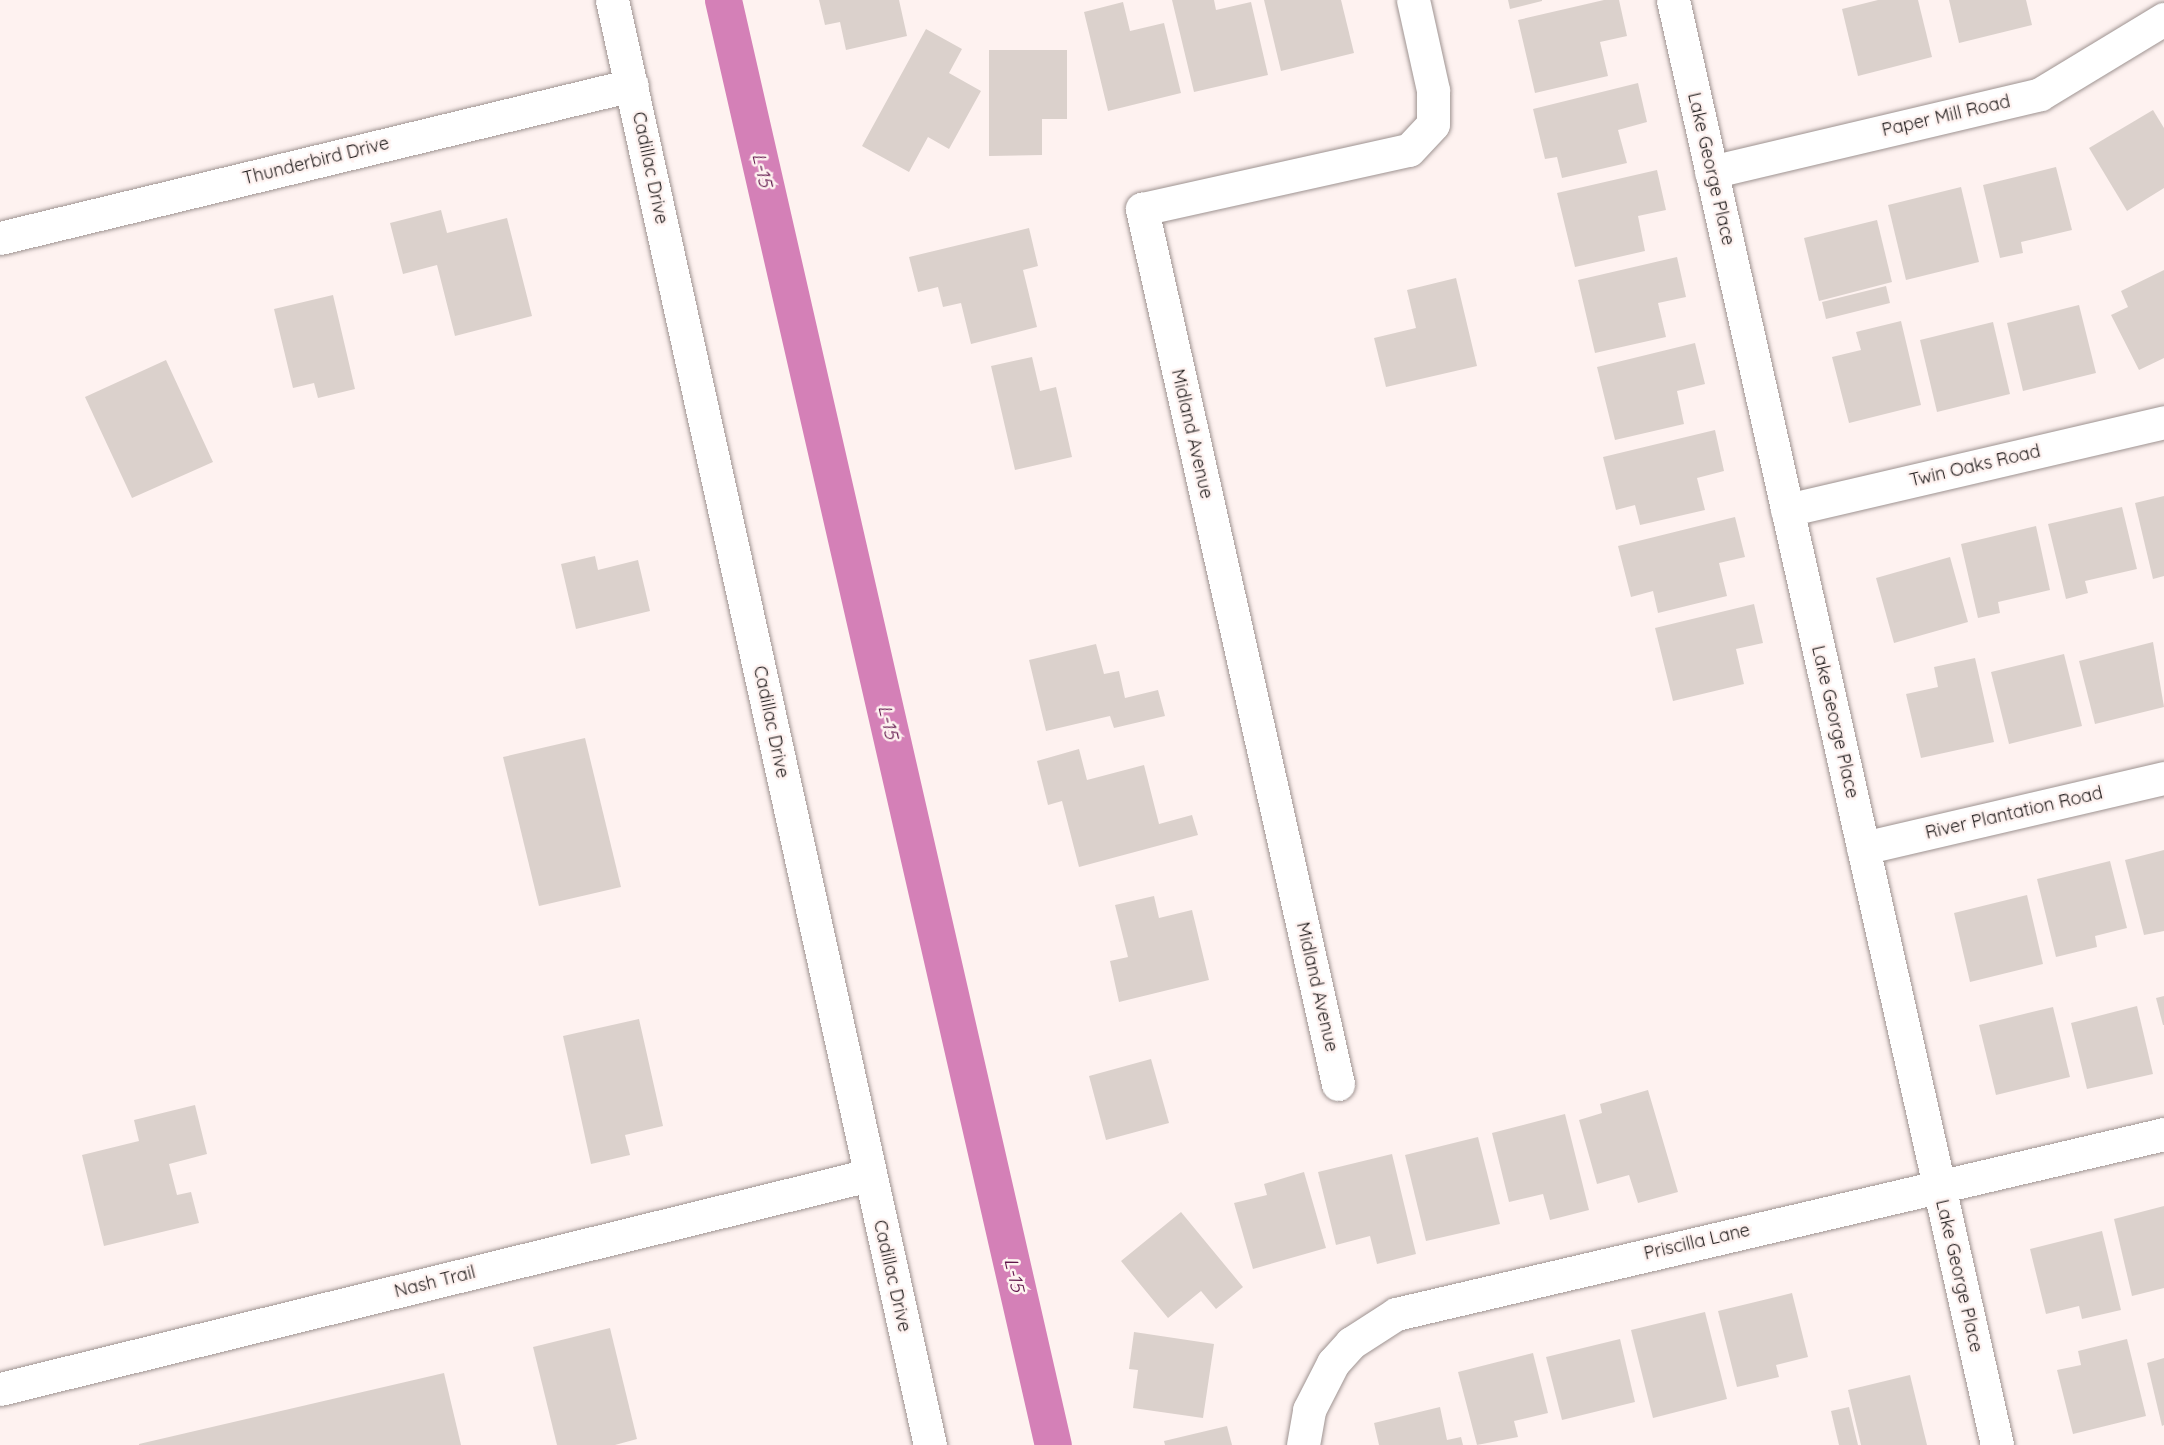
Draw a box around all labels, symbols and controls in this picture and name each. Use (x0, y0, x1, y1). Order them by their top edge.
street label: Lake George Place (1683, 90, 1739, 248)
street label: Paper Mill Road (1880, 91, 2012, 141)
street label: Cadillac Drive (628, 110, 672, 226)
street label: Thunderbird Drive (241, 132, 391, 190)
water label: L-15 (747, 151, 777, 189)
street label: Midland Avenue (1167, 367, 1217, 501)
street label: Twin Oaks Road (1907, 440, 2043, 492)
street label: Lake George Place (1807, 643, 1863, 801)
street label: Cadillac Drive (749, 664, 793, 780)
water label: L-15 (873, 703, 903, 741)
street label: River Plantation Road (1923, 782, 2105, 844)
street label: Midland Avenue (1292, 920, 1342, 1054)
street label: Lake George Place (1931, 1197, 1987, 1355)
street label: Cadillac Drive (869, 1218, 915, 1334)
street label: Priscilla Lane (1642, 1219, 1752, 1265)
water label: L-15 (999, 1256, 1029, 1294)
street label: Nash Trail (392, 1261, 478, 1303)

